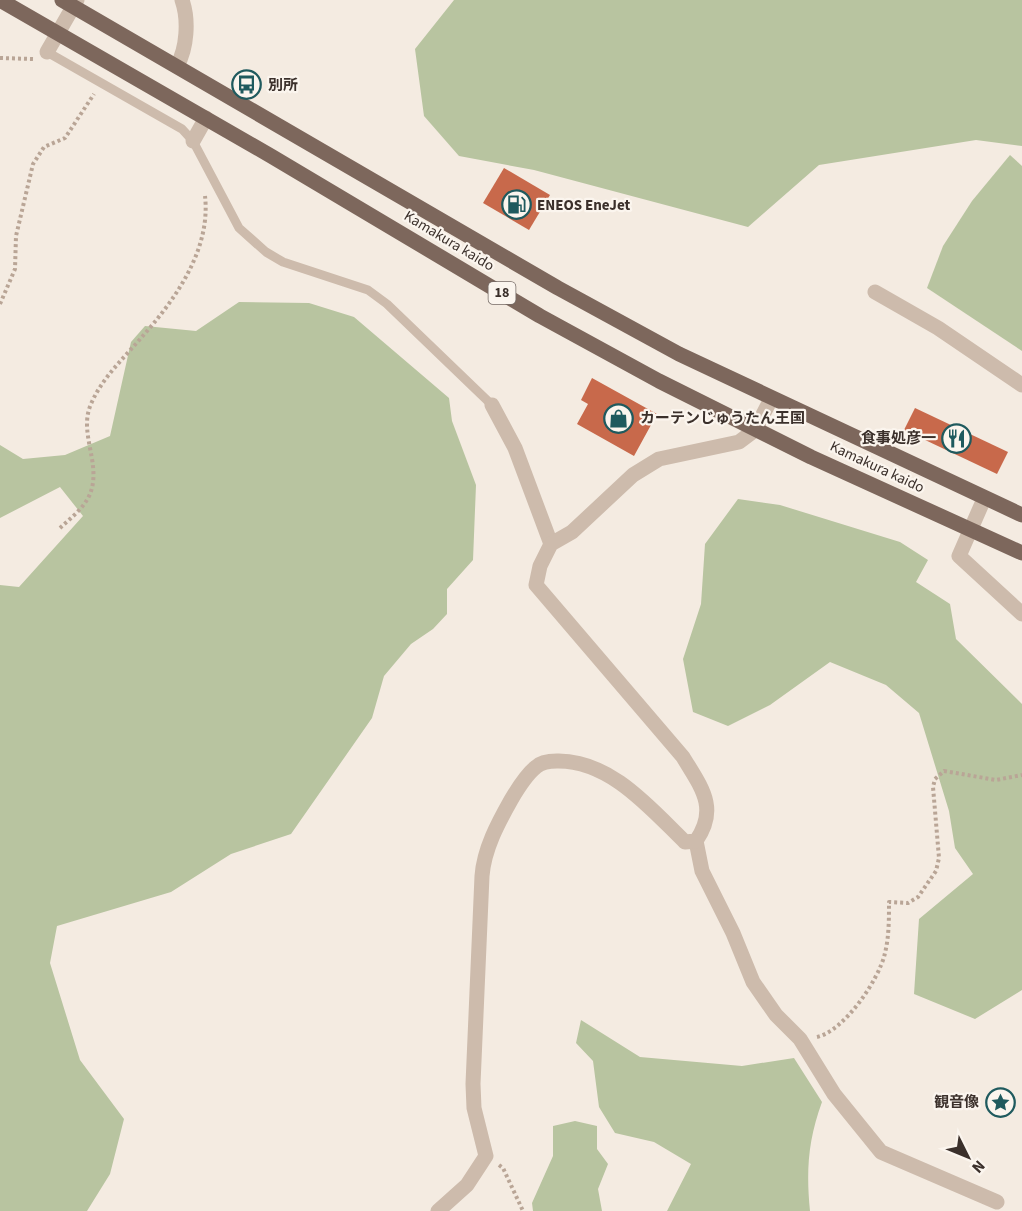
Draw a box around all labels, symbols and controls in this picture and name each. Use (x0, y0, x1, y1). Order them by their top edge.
bus stop icon: 別所 (231, 69, 263, 101)
place label: 別所 (268, 75, 298, 96)
fuel station icon: ENEOS EneJet (500, 189, 532, 221)
place label: ENEOS EneJet (537, 195, 631, 216)
street label: Kamakura kaido (400, 206, 498, 276)
road number: 18 (488, 282, 516, 304)
shop icon: カーテンじゅうたん王国 (603, 402, 635, 434)
place label: カーテンじゅうたん王国 (640, 408, 805, 429)
restaurant icon: 食事処彦一 (941, 422, 973, 454)
place label: 食事処彦一 (861, 428, 936, 449)
street label: Kamakura kaido (826, 436, 928, 498)
place icon: 観音像 (984, 1086, 1016, 1118)
place label: 観音像 (934, 1092, 979, 1113)
north arrow (938, 1127, 998, 1187)
text: N (967, 1155, 990, 1178)

